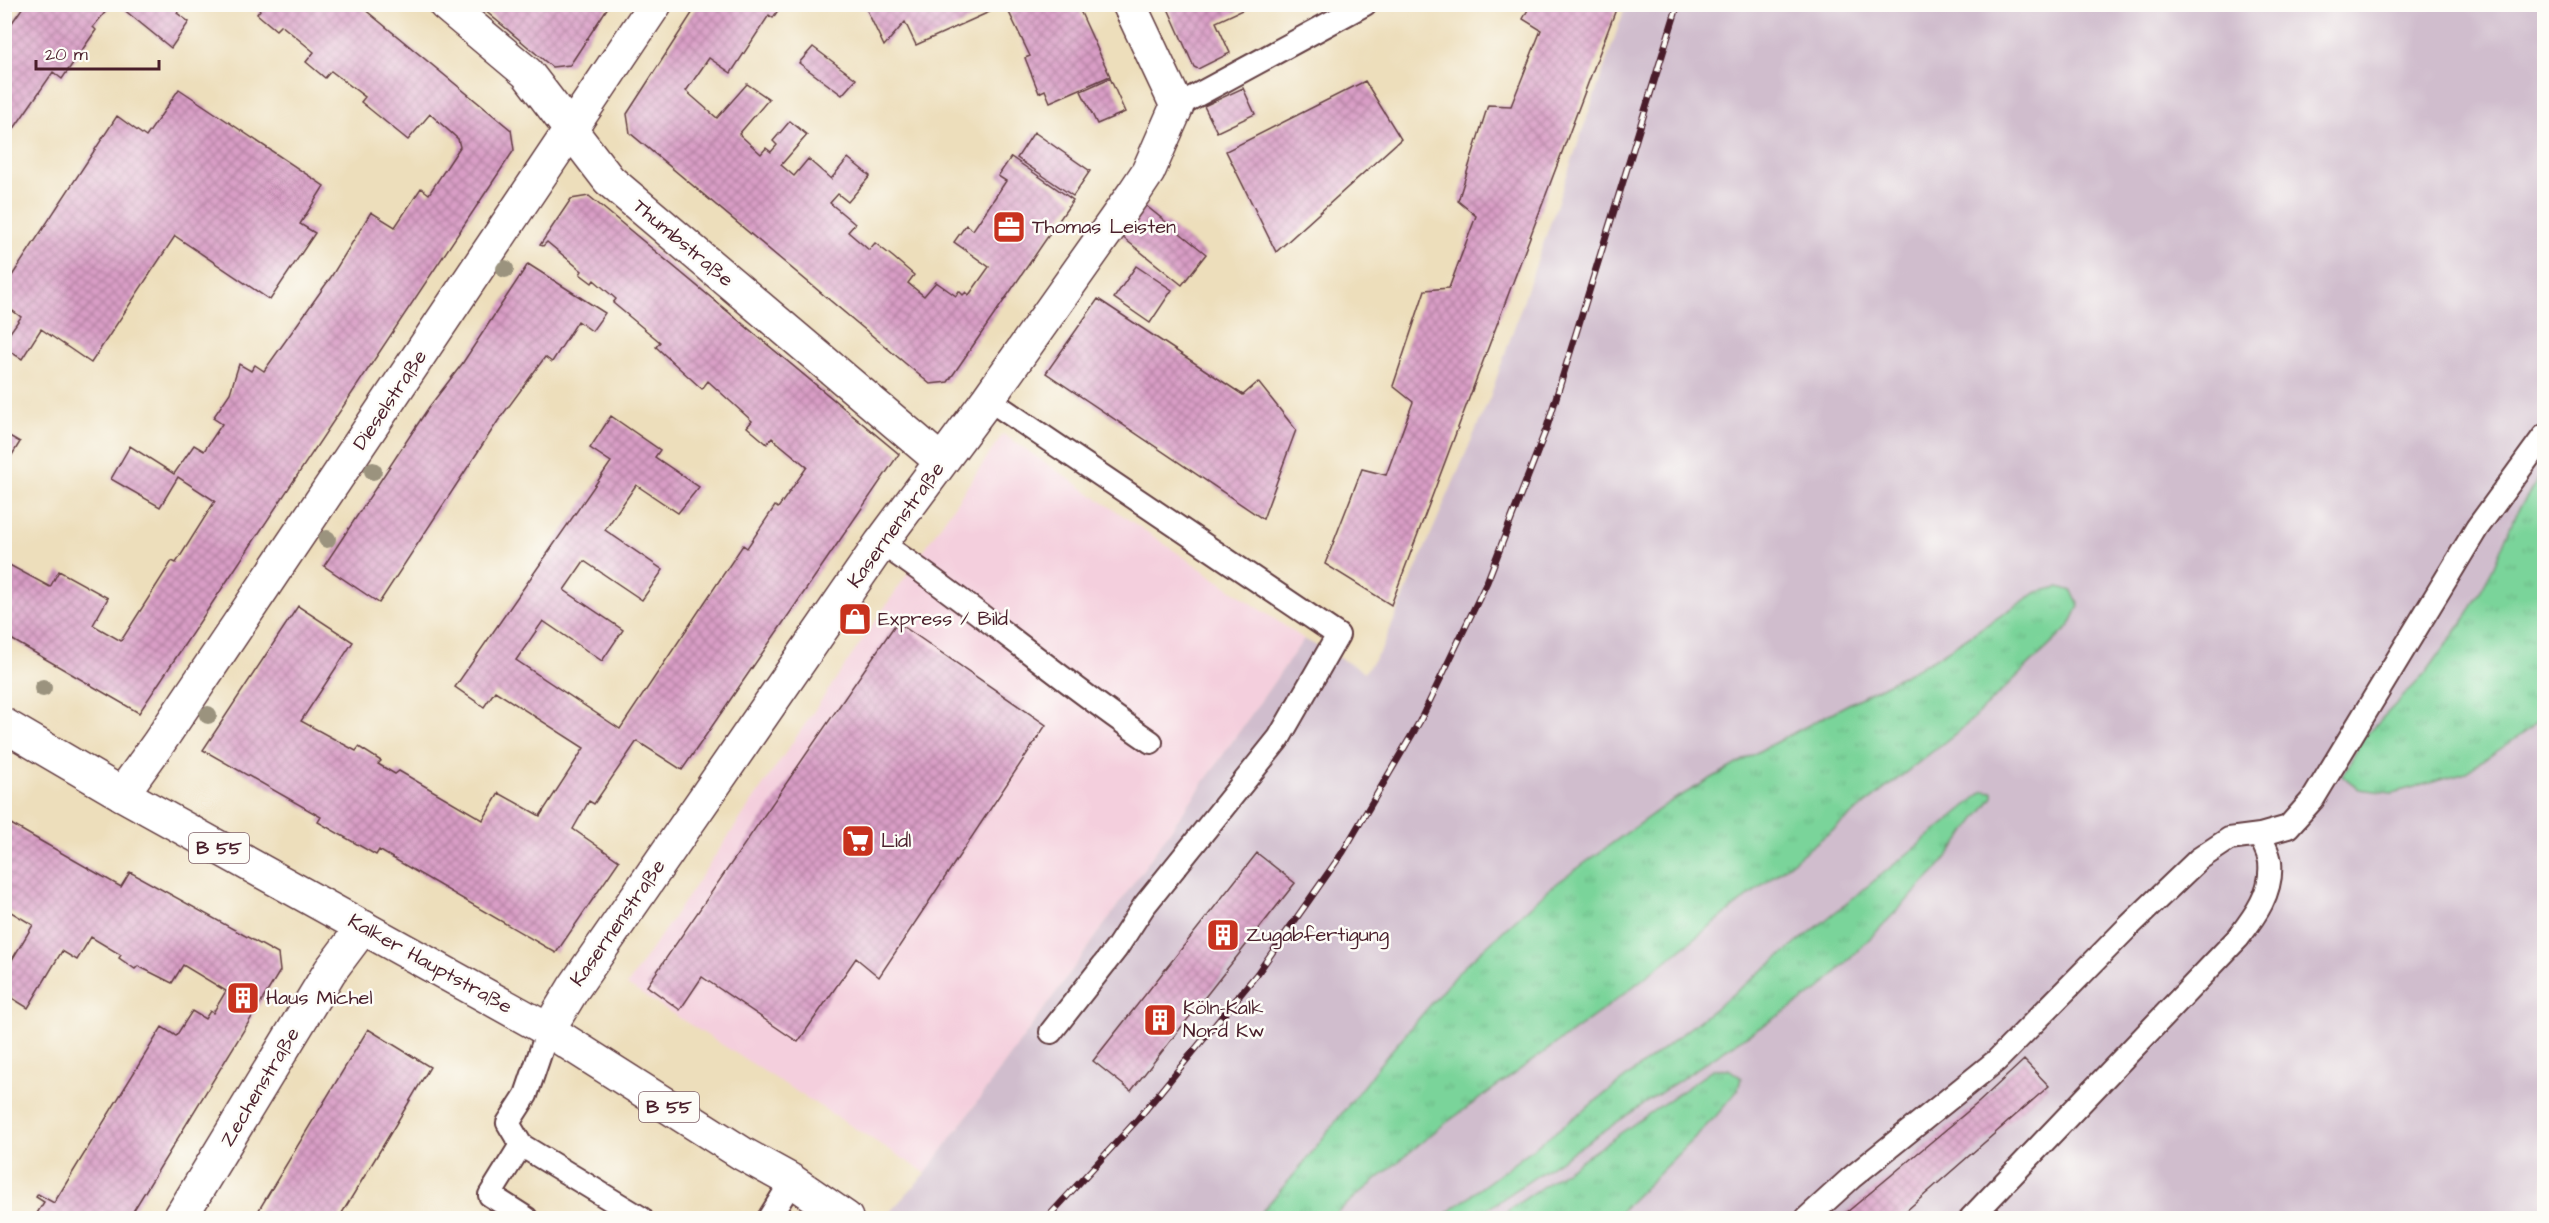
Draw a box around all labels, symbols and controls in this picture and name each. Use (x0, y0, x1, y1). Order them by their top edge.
scale bar (36, 33, 159, 71)
text: 20 m (45, 42, 88, 67)
street label: Thumbstraße (627, 193, 740, 294)
office icon: Thomas Leisten (991, 209, 1027, 245)
place label: Thomas Leisten (1032, 213, 1176, 241)
street label: Dieselstraße (346, 344, 434, 456)
street label: Kasernenstraße (841, 456, 951, 594)
shop icon: Express / Bild (837, 601, 873, 637)
place label: Express / Bild (878, 605, 1008, 633)
supermarket icon: Lidl (840, 823, 876, 859)
place label: Lidl (881, 827, 911, 855)
road number: B 55 (189, 833, 249, 863)
street label: Kasernenstraße (564, 854, 672, 992)
street label: Kalker Hauptstraße (343, 907, 517, 1021)
building icon: Zugabfertigung (1205, 917, 1241, 953)
place label: Zugabfertigung (1246, 921, 1389, 950)
building icon: Haus Michel (225, 980, 261, 1016)
place label: Haus Michel (266, 984, 373, 1012)
place label: Köln-Kalk Nord Kw (1183, 994, 1264, 1045)
building icon: Köln-Kalk Nord Kw (1142, 1002, 1178, 1038)
street label: Zechenstraße (213, 1022, 307, 1152)
road number: B 55 (639, 1092, 699, 1122)

